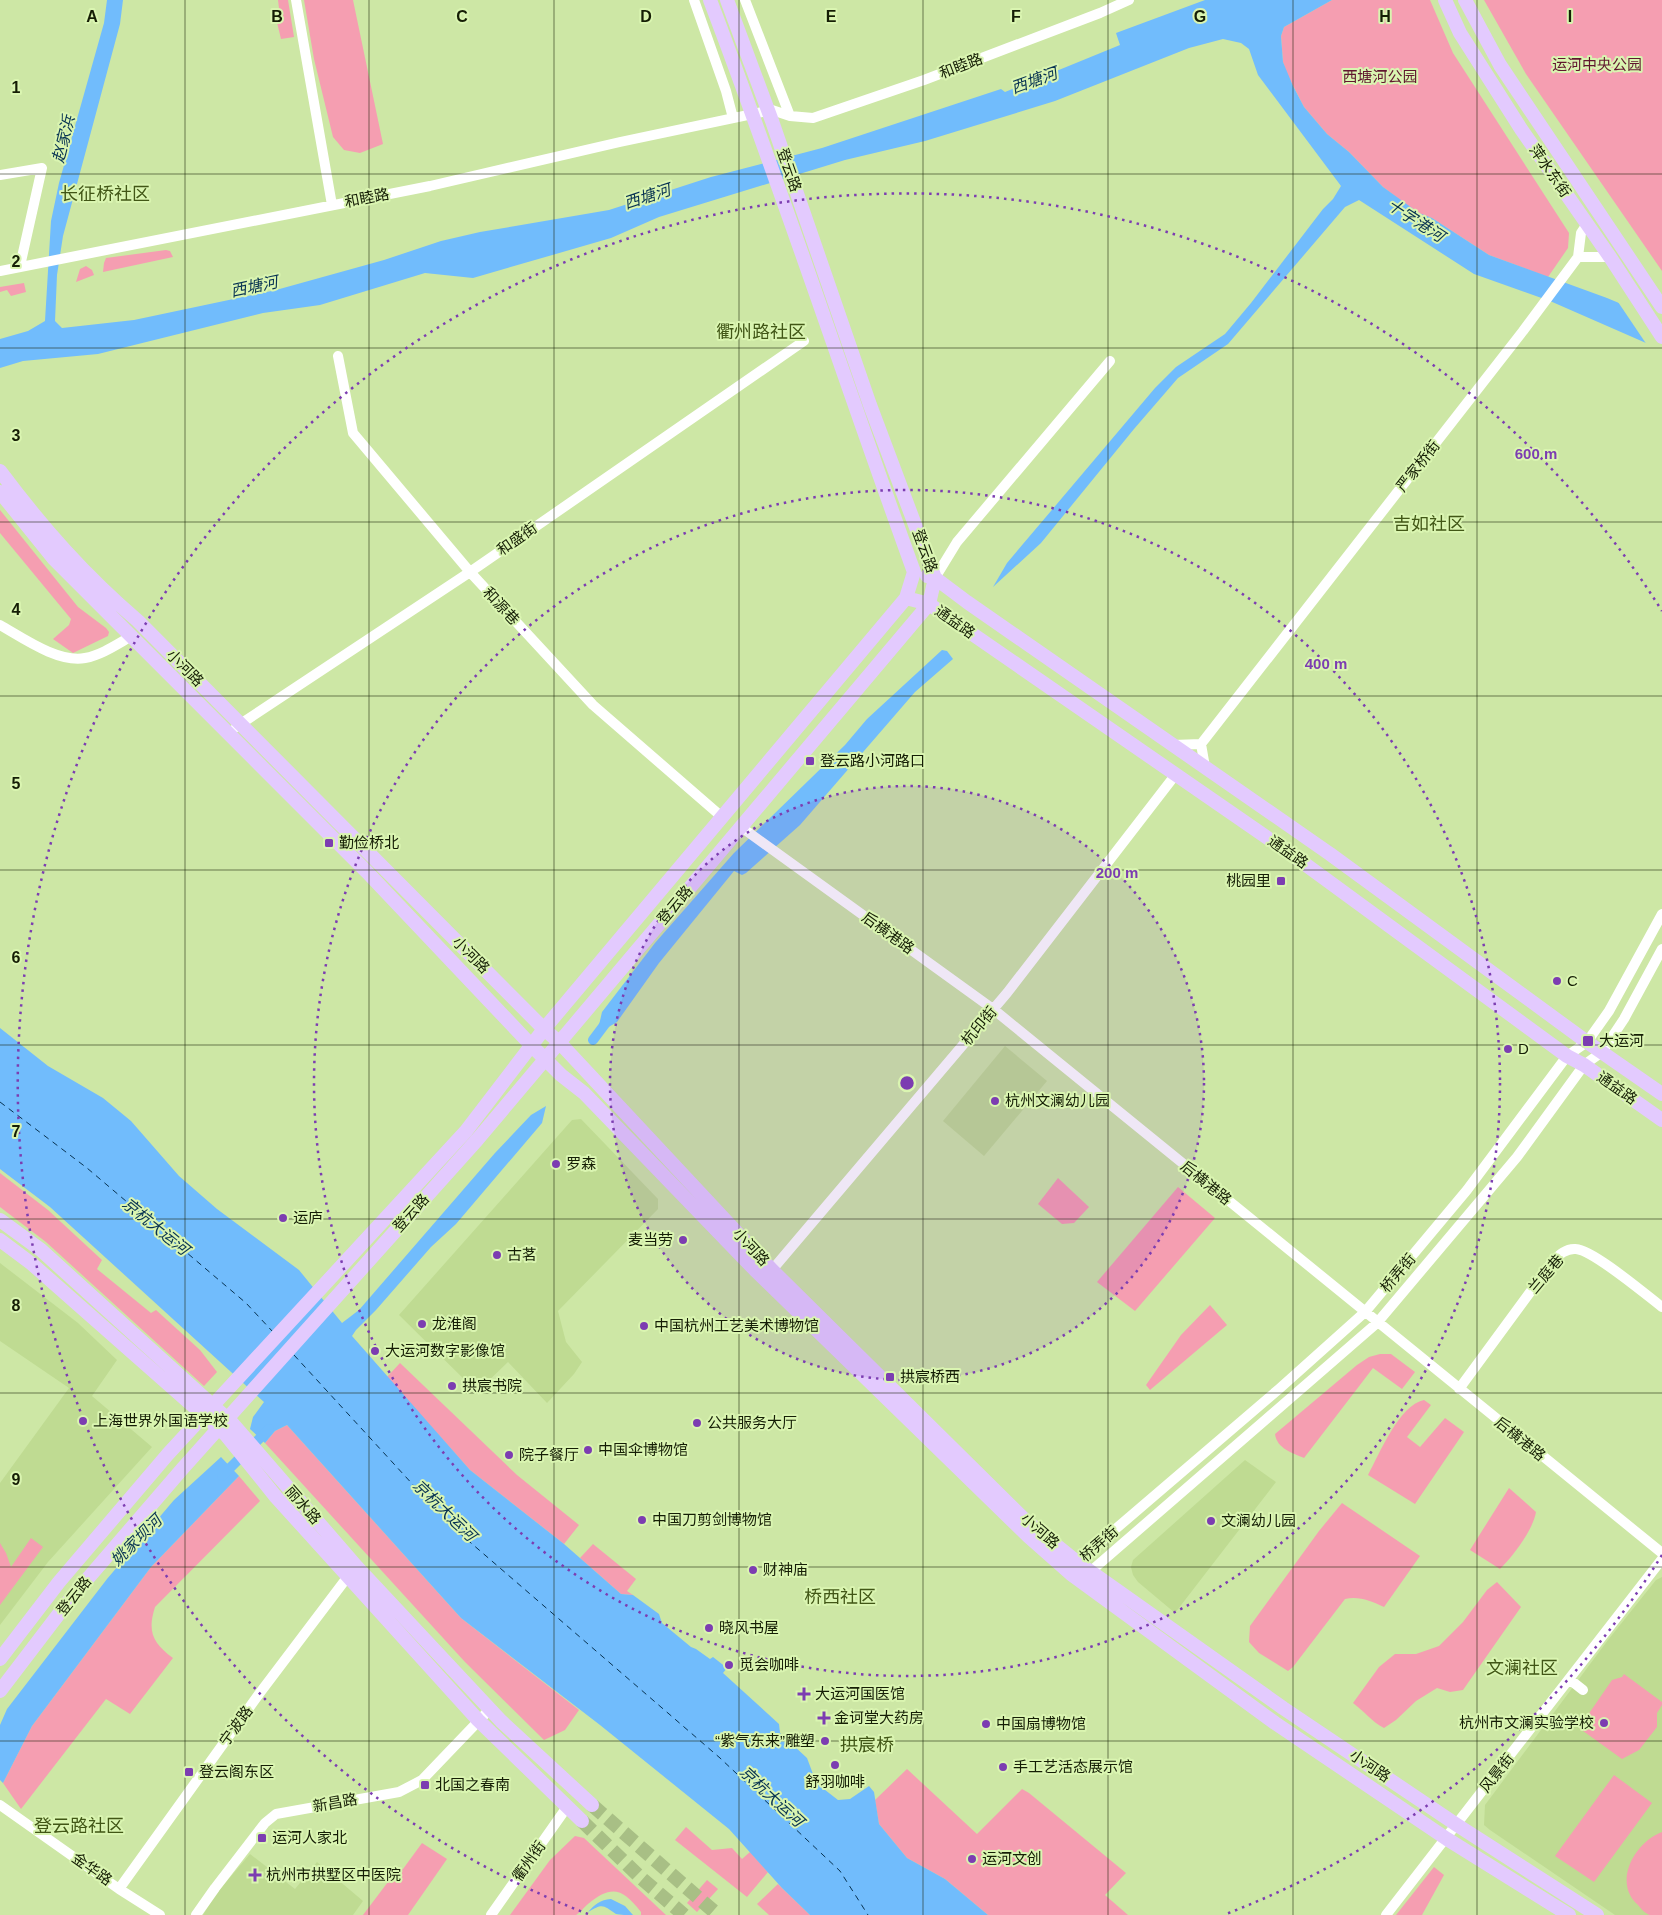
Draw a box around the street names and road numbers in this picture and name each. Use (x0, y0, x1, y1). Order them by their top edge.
street label: 和睦路 (937, 50, 985, 82)
street label: 萍水东街 (1526, 141, 1575, 200)
street label: 登云路 (774, 146, 805, 194)
street label: 和睦路 (343, 185, 391, 210)
street label: 严家桥街 (1392, 437, 1443, 495)
street label: 和盛街 (493, 519, 540, 558)
street label: 登云路 (910, 527, 941, 575)
street label: 和源巷 (480, 583, 523, 628)
street label: 通益路 (932, 602, 979, 641)
street label: 小河路 (163, 646, 207, 690)
street label: 通益路 (1265, 832, 1312, 871)
street label: 登云路 (654, 882, 696, 927)
street label: 后横港路 (859, 908, 918, 957)
street label: 小河路 (449, 933, 493, 977)
street label: 杭印街 (958, 1003, 1000, 1048)
street label: 通益路 (1594, 1068, 1641, 1107)
street label: 后横港路 (1178, 1157, 1235, 1208)
street label: 登云路 (389, 1190, 432, 1235)
street label: 小河路 (730, 1224, 773, 1269)
street label: 桥弄街 (1377, 1250, 1419, 1295)
street label: 兰庭巷 (1525, 1251, 1567, 1296)
street label: 后横港路 (1492, 1413, 1549, 1464)
street label: 丽水路 (282, 1482, 325, 1527)
street label: 小河路 (1018, 1509, 1063, 1552)
street label: 桥弄街 (1076, 1522, 1121, 1565)
street label: 登云路 (53, 1573, 94, 1619)
street label: 宁波路 (215, 1703, 256, 1749)
street label: 小河路 (1347, 1746, 1394, 1785)
street label: 风景街 (1476, 1750, 1517, 1796)
street label: 新昌路 (311, 1790, 359, 1815)
street label: 衢州街 (509, 1837, 548, 1884)
street label: 金华路 (69, 1849, 116, 1888)

